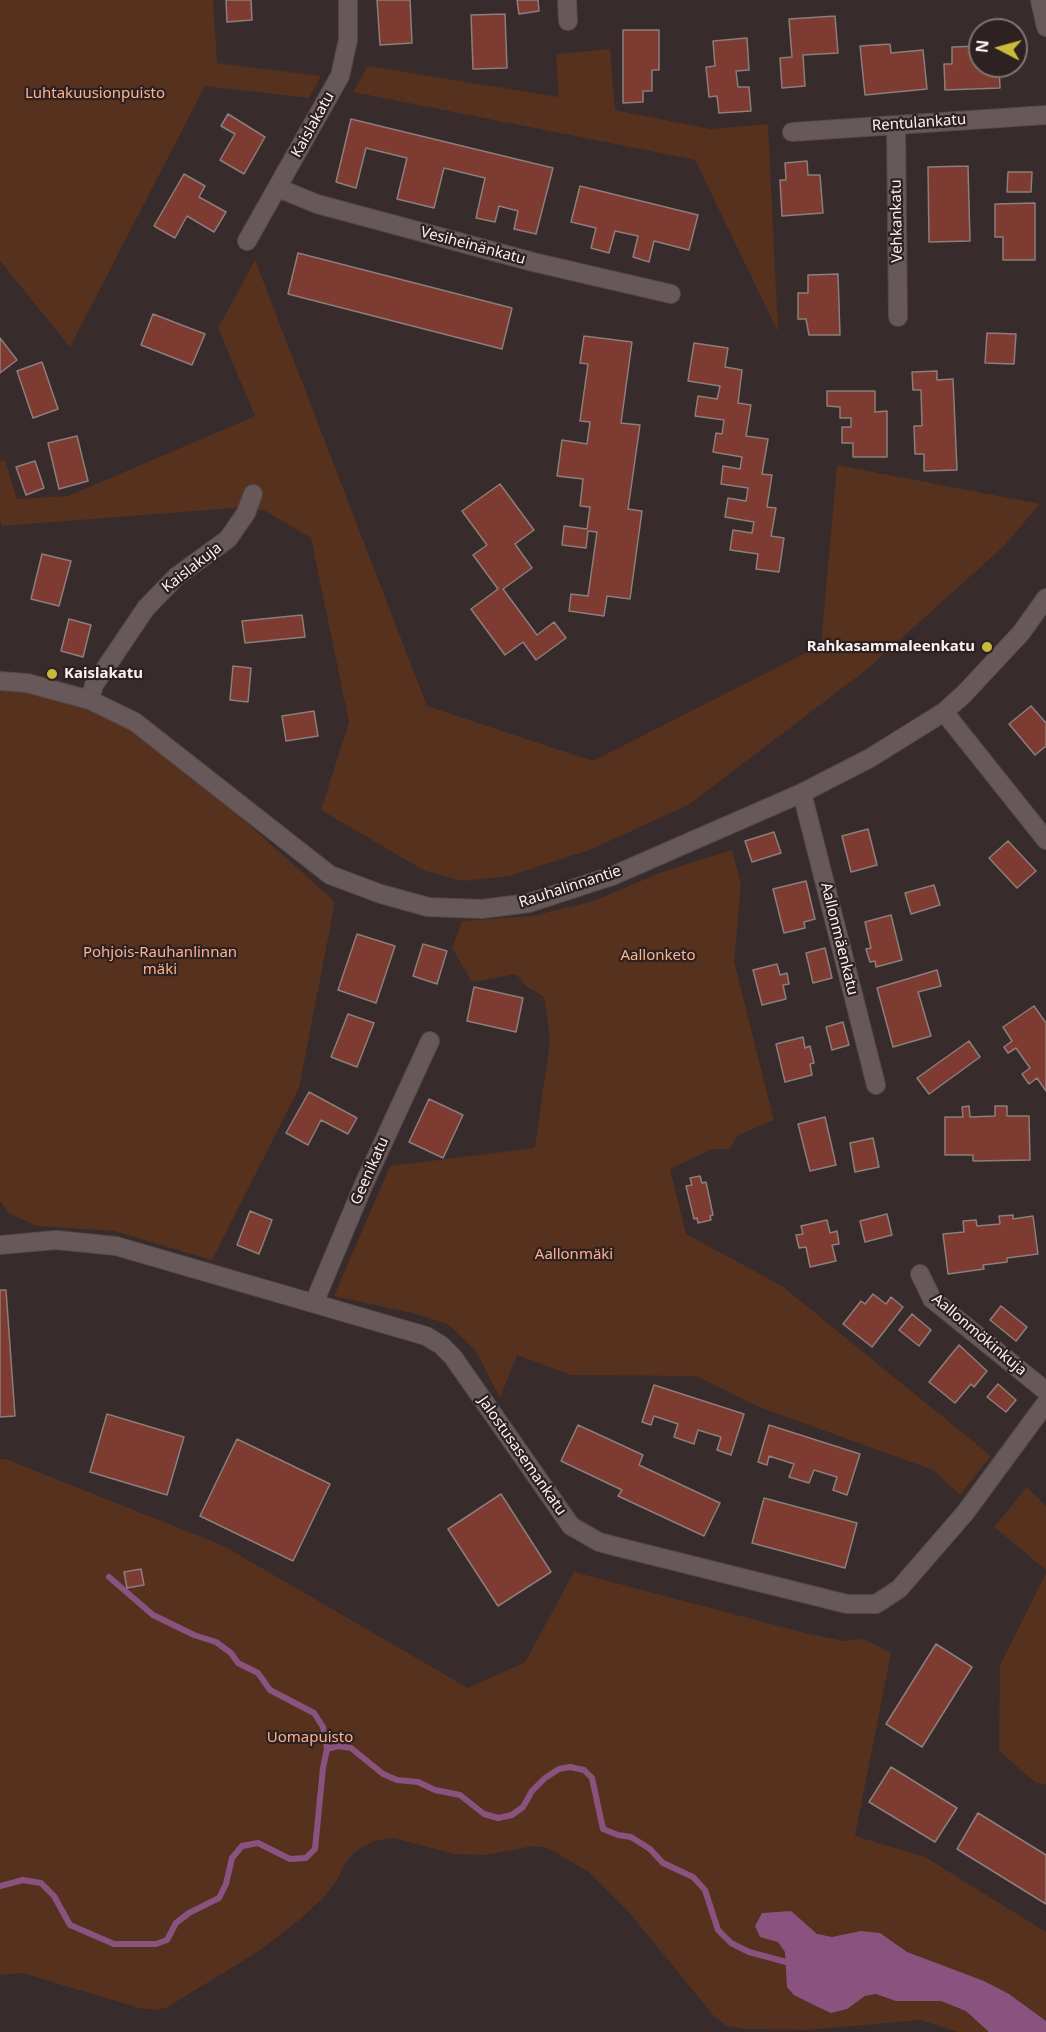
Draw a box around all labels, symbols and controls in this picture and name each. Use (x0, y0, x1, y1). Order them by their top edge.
north arrow (968, 18, 1028, 78)
text: N (970, 39, 994, 54)
park label: Luhtakuusionpuisto (25, 85, 165, 103)
street label: Kaislakatu (288, 89, 338, 161)
street label: Rentulankatu (871, 111, 967, 135)
street label: Vehkankatu (887, 179, 907, 263)
street label: Vesiheinänkatu (419, 223, 527, 269)
street label: Kaislakuja (159, 539, 225, 597)
place label: Rahkasammaleenkatu (807, 638, 975, 656)
marker: Rahkasammaleenkatu (980, 640, 994, 654)
place label: Kaislakatu (64, 665, 143, 683)
marker: Kaislakatu (45, 667, 59, 681)
street label: Rauhalinnantie (517, 862, 623, 912)
street label: Aallonmäenkatu (816, 881, 862, 997)
park label: Pohjois-Rauhanlinnan mäki (83, 944, 237, 979)
park label: Aallonketo (620, 947, 696, 965)
street label: Geenikatu (347, 1134, 393, 1208)
park label: Aallonmäki (535, 1246, 613, 1264)
street label: Aallonmökinkuja (928, 1290, 1030, 1380)
street label: Jalostusasemankatu (474, 1393, 570, 1519)
park label: Uomapuisto (267, 1729, 353, 1747)

